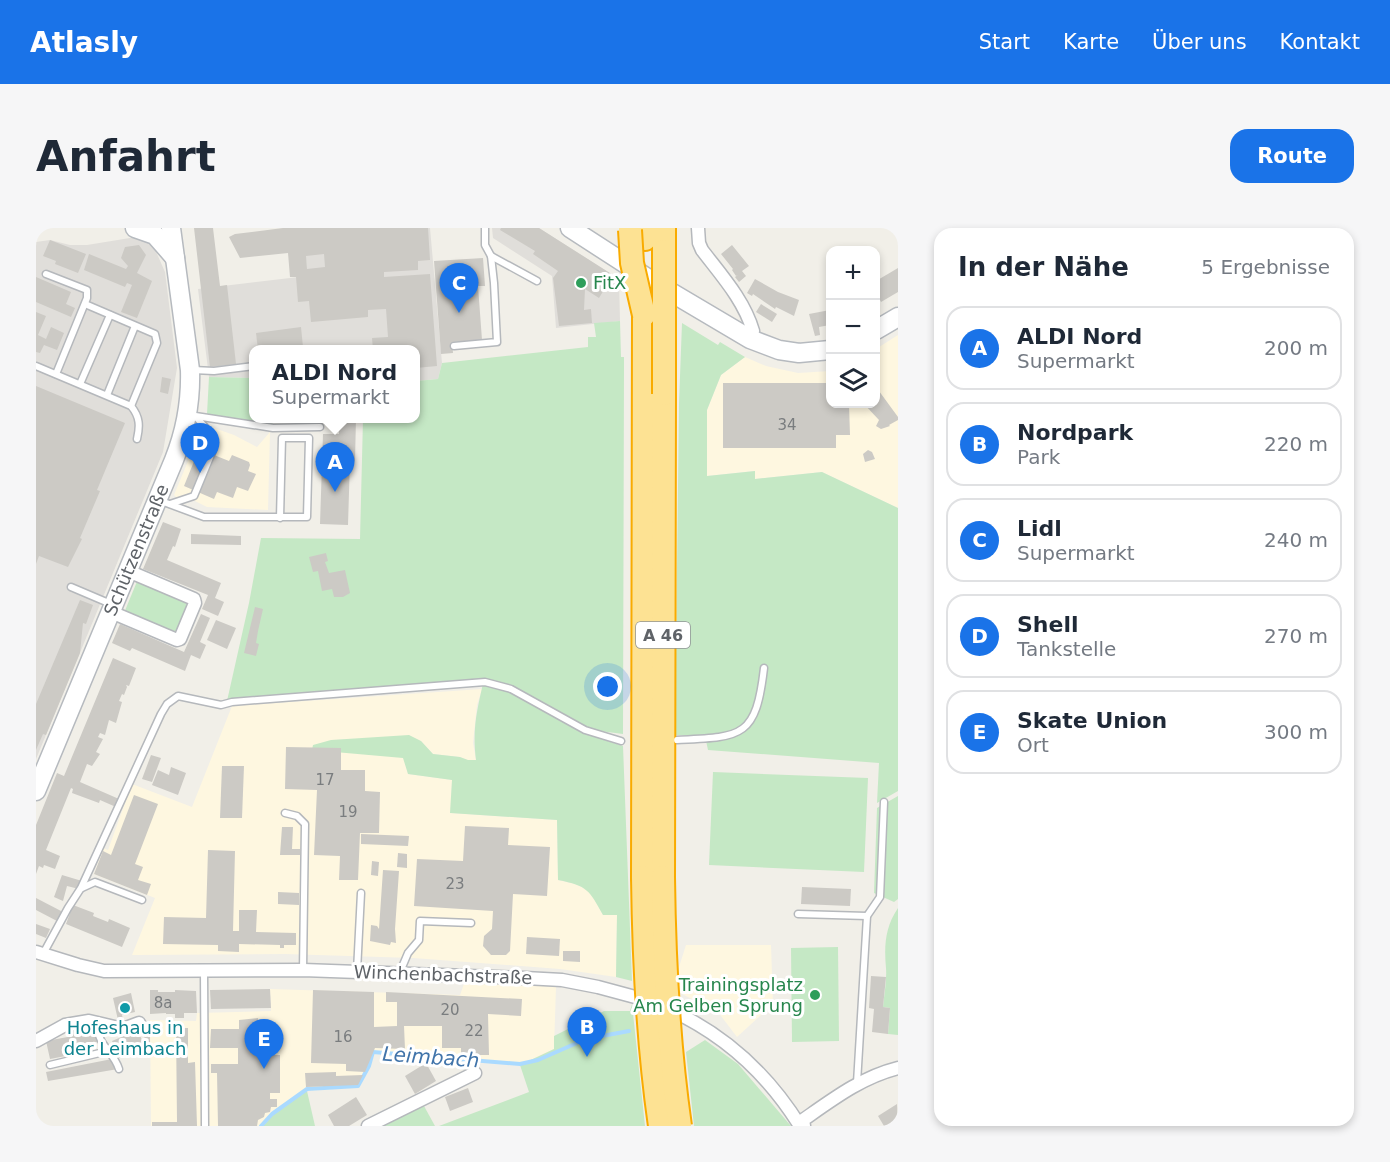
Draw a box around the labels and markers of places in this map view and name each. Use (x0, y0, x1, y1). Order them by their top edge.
pin: C (440, 264, 478, 313)
place label: FitX (593, 272, 626, 293)
marker: FitX (574, 276, 588, 290)
pin: D (180, 424, 220, 473)
pin: A (316, 442, 354, 492)
place label: Trainingsplatz Am Gelben Sprung (633, 974, 803, 1016)
marker: Trainingsplatz Am Gelben Sprung (808, 988, 822, 1002)
marker: Hofeshaus in der Leimbach (118, 1001, 132, 1015)
pin: B (568, 1008, 606, 1057)
place label: Hofeshaus in der Leimbach (64, 1017, 186, 1059)
pin: E (244, 1020, 284, 1069)

